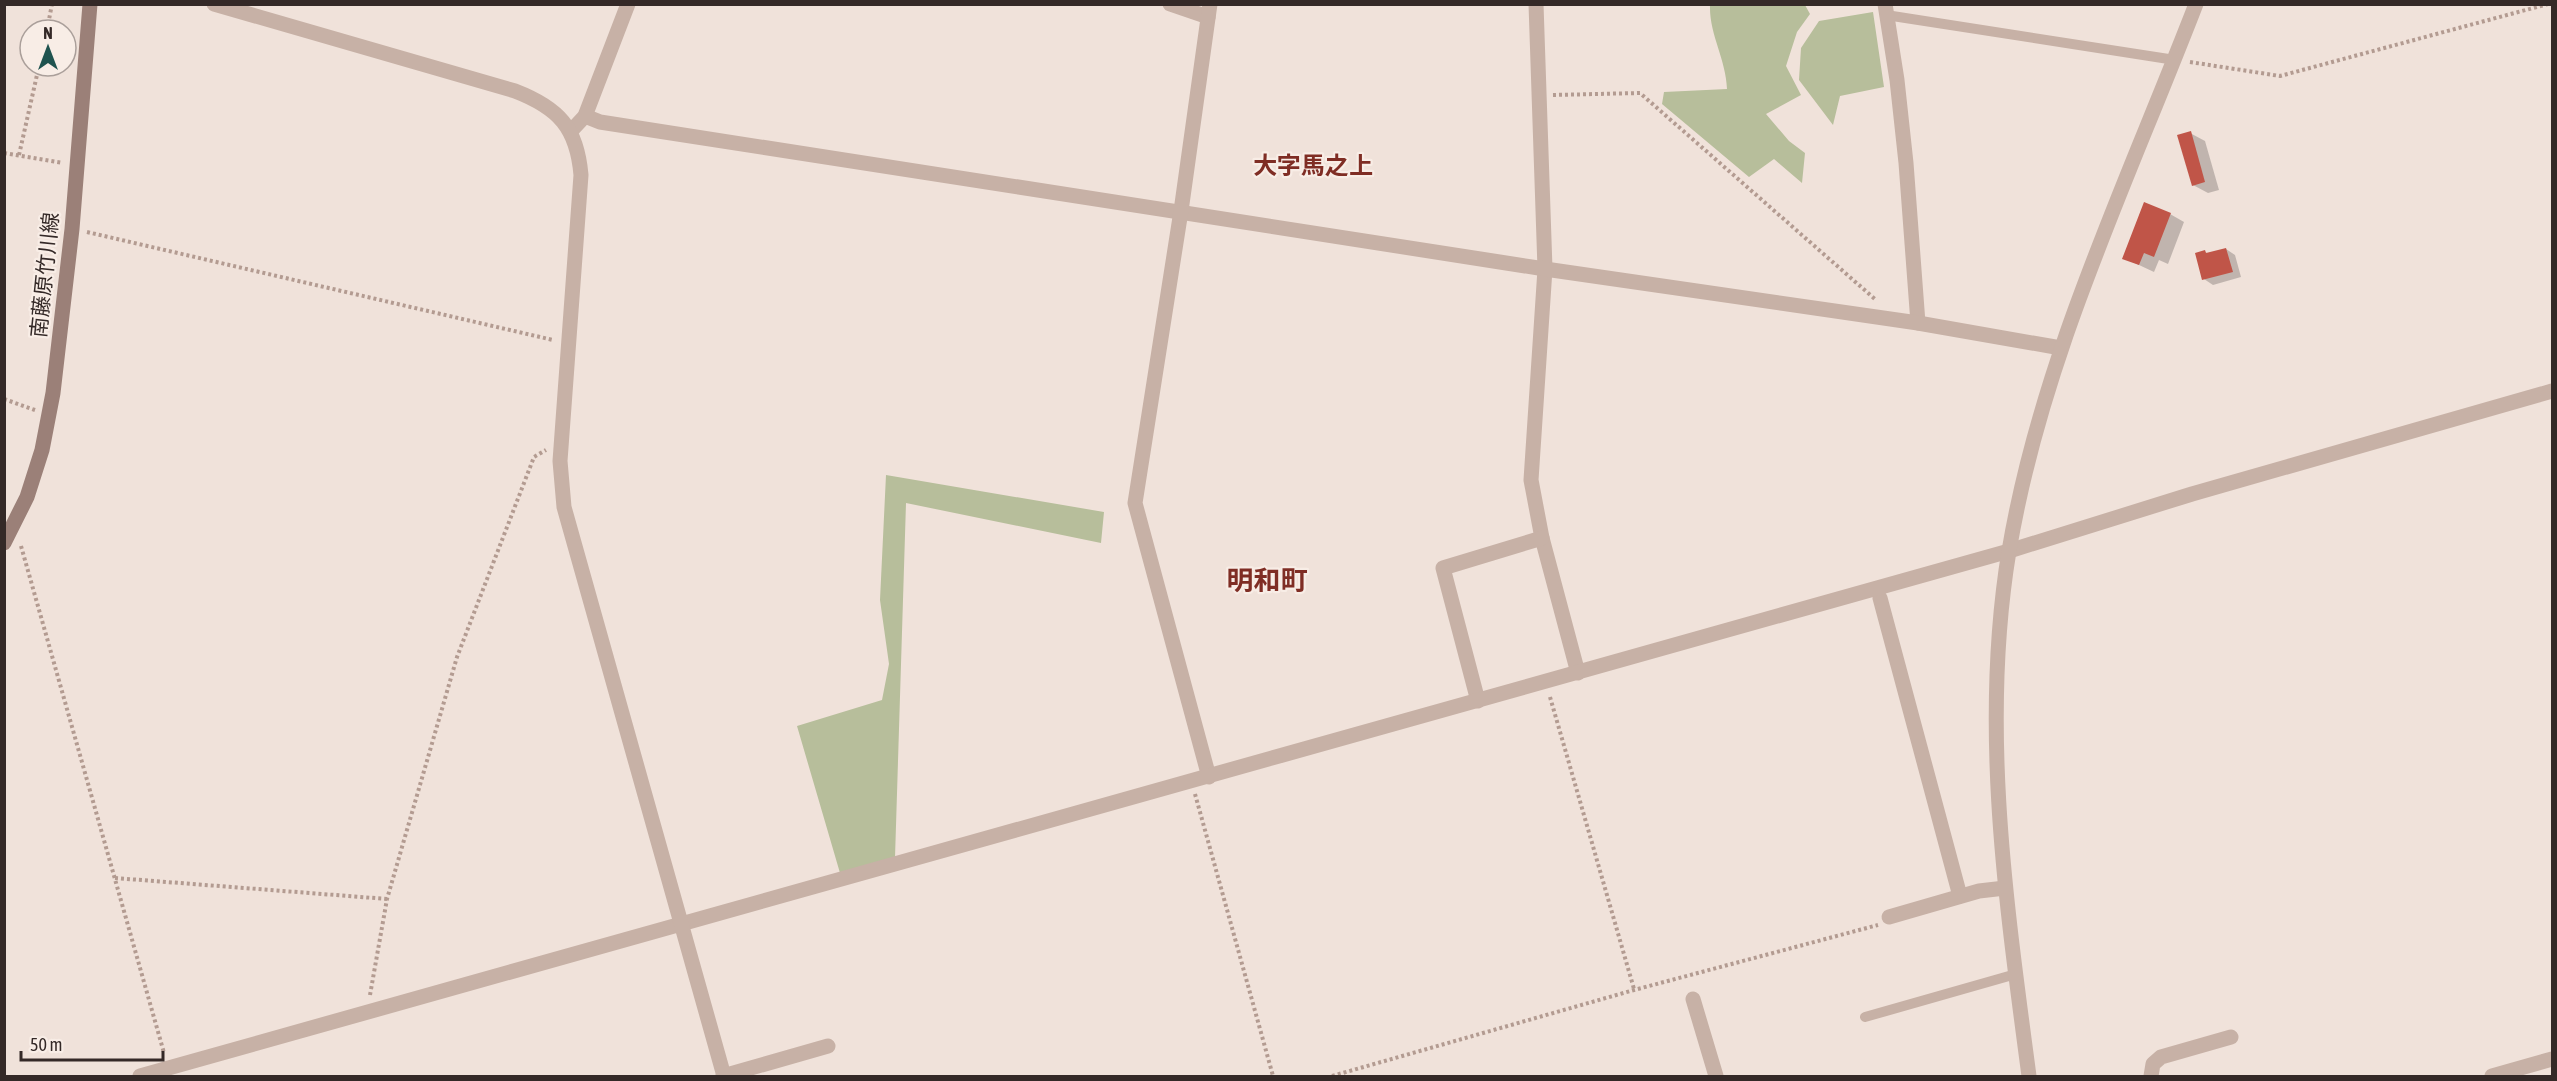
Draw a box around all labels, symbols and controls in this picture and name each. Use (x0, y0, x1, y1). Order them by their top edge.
north arrow (18, 18, 78, 78)
text: N (43, 24, 53, 42)
district label: 大字馬之上 (1253, 152, 1373, 179)
street label: 南藤原竹川線 (25, 211, 63, 339)
district label: 明和町 (1227, 565, 1308, 596)
scale bar (21, 1024, 164, 1062)
text: 50 m (30, 1034, 62, 1055)

